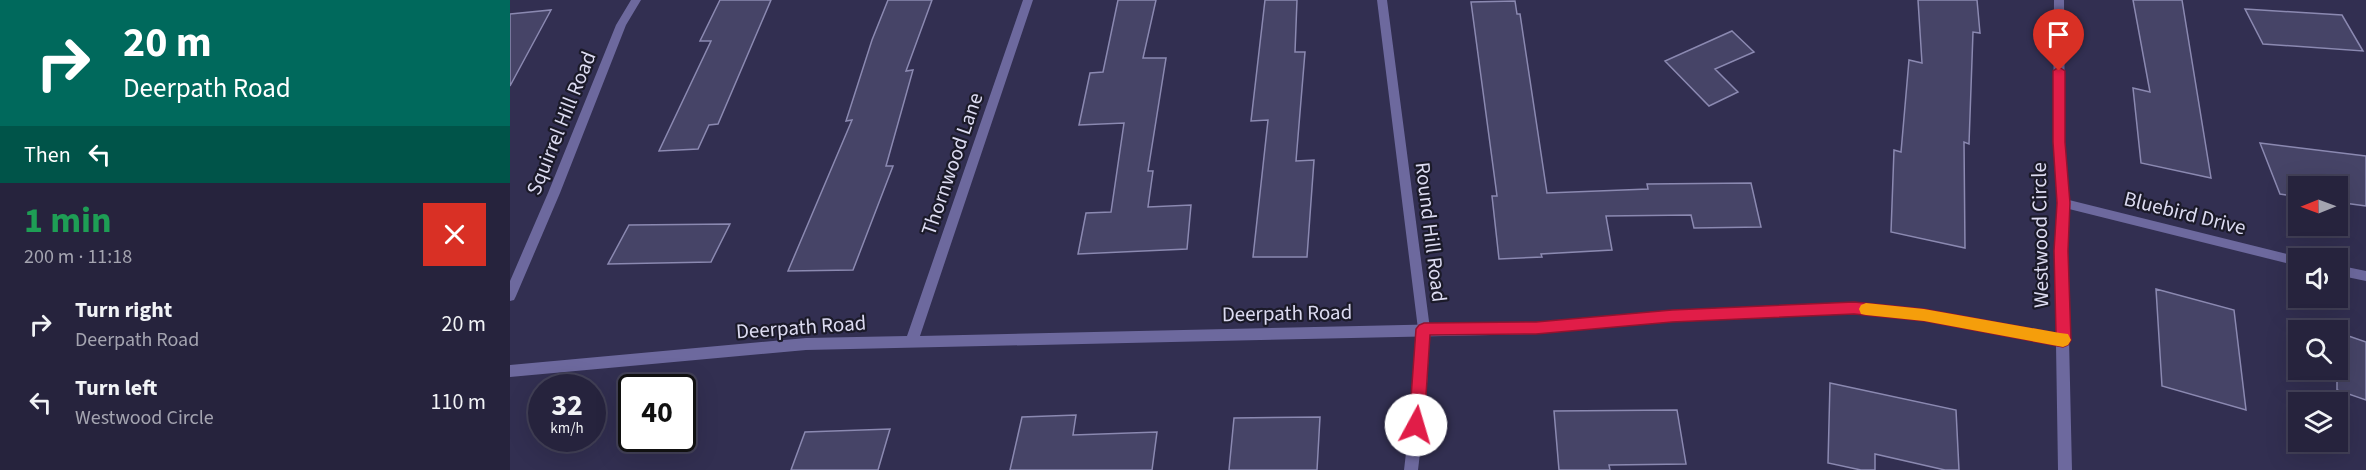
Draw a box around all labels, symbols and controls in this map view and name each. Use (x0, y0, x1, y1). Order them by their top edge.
pin (2033, 9, 2084, 71)
text: 20 m (123, 13, 212, 73)
icon: arrive (2042, 18, 2075, 51)
icon: right (24, 24, 102, 102)
street label: Squirrel Hill Road (519, 47, 603, 199)
text: Deerpath Road (123, 69, 291, 108)
street label: Thornwood Lane (914, 89, 990, 239)
icon: left (83, 138, 116, 171)
text: Then (24, 139, 71, 171)
street label: Round Hill Road (1408, 160, 1454, 304)
street label: Westwood Circle (2024, 162, 2056, 308)
north arrow (2288, 176, 2348, 236)
map controls (2288, 176, 2348, 452)
street label: Bluebird Drive (2121, 183, 2249, 243)
text: 1 min (24, 195, 112, 246)
button: close (423, 203, 486, 266)
text: 200 m · 11:18 (24, 243, 132, 271)
button: sound (2288, 248, 2348, 308)
text: Turn right (75, 294, 172, 326)
street label: Deerpath Road (1221, 297, 1353, 329)
street label: Deerpath Road (735, 307, 867, 347)
icon: right (24, 308, 57, 341)
text: 20 m (441, 308, 486, 340)
button: search (2288, 320, 2348, 380)
text: Deerpath Road (75, 326, 199, 354)
text: Turn left (75, 372, 157, 404)
speed limit sign: 40 (618, 374, 696, 452)
text: 32 (551, 384, 583, 427)
icon: left (24, 386, 57, 419)
text: 110 m (431, 386, 486, 418)
button: layers (2288, 392, 2348, 452)
position arrow (1384, 393, 1448, 457)
text: Westwood Circle (75, 404, 214, 432)
text: km/h (550, 418, 584, 439)

